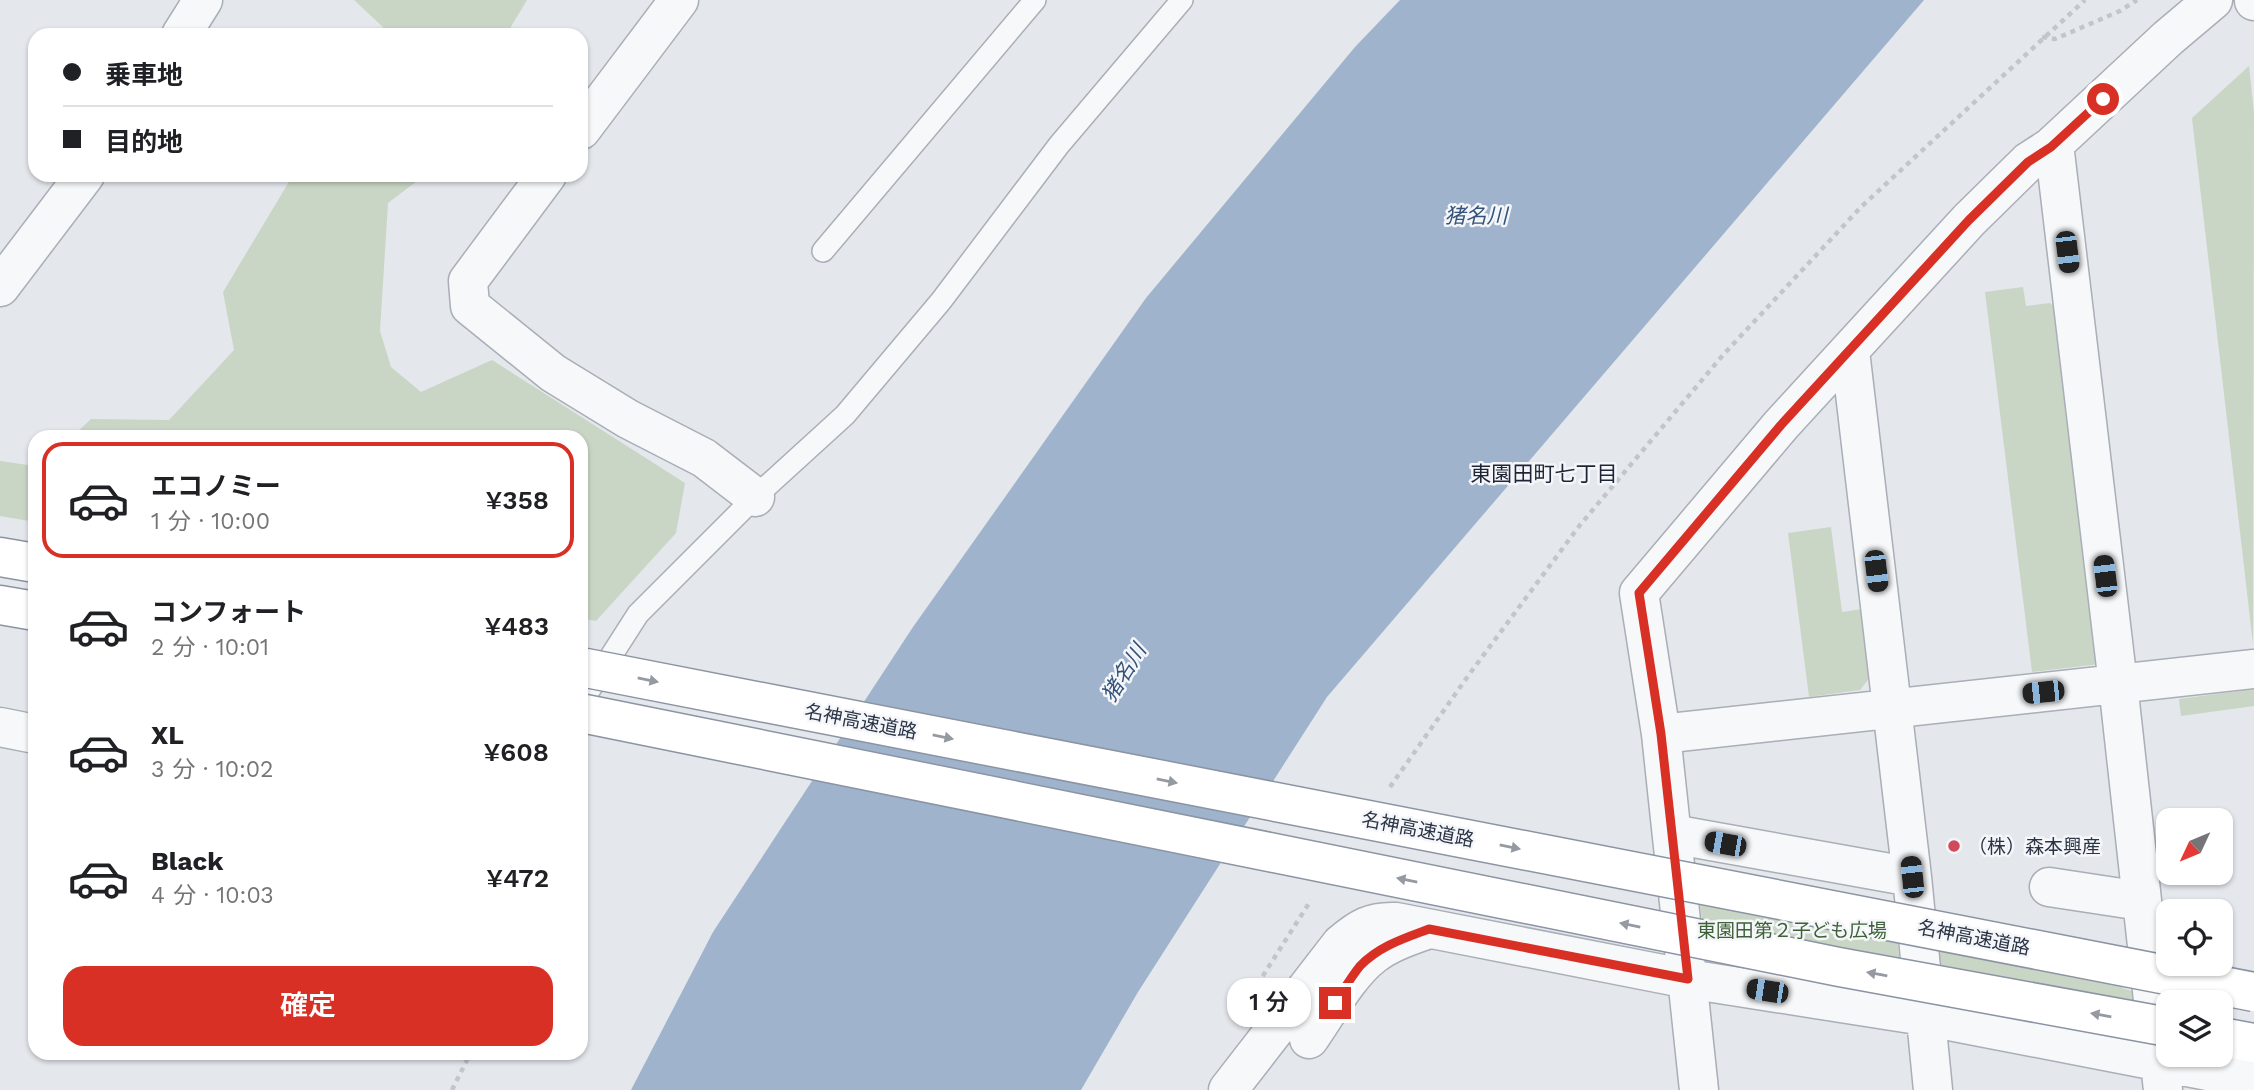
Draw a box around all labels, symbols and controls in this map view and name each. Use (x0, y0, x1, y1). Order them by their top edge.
text: 乗車地 (105, 60, 183, 90)
route start (2087, 83, 2119, 115)
text: 目的地 (105, 127, 183, 157)
water label: 猪名川 (1445, 203, 1509, 228)
car (2055, 230, 2080, 274)
district label: 東園田町七丁目 (1471, 461, 1618, 486)
icon: car (67, 469, 130, 532)
text: エコノミー (151, 471, 281, 501)
text: ¥358 (485, 485, 549, 515)
text: 1 分 · 10:00 (151, 508, 270, 535)
car (1864, 549, 1889, 593)
car (2093, 554, 2118, 598)
icon: car (67, 595, 130, 658)
text: コンフォート (151, 597, 306, 627)
text: ¥483 (484, 611, 549, 641)
text: 2 分 · 10:01 (151, 634, 269, 661)
water label: 猪名川 (1096, 638, 1152, 706)
one-way arrow (637, 675, 659, 686)
car (2022, 679, 2065, 705)
street label: 名神高速道路 (803, 699, 919, 744)
text: XL (151, 720, 184, 750)
icon: car (67, 721, 130, 784)
one-way arrow (933, 732, 955, 743)
text: ¥608 (483, 737, 549, 767)
text: 3 分 · 10:02 (151, 756, 273, 783)
one-way arrow (1156, 775, 1178, 786)
street label: 名神高速道路 (1360, 807, 1476, 852)
north arrow (2156, 808, 2233, 886)
map controls (2156, 808, 2233, 1067)
car (1703, 830, 1748, 858)
place label: （株）森本興産 (1968, 835, 2101, 858)
marker: （株）森本興産 (1946, 838, 1962, 854)
one-way arrow (1499, 842, 1521, 853)
text: Black (151, 846, 223, 876)
icon: car (67, 847, 130, 910)
car (1900, 855, 1925, 899)
text: ¥472 (486, 863, 549, 893)
one-way arrow (1396, 874, 1418, 885)
text: 4 分 · 10:03 (151, 882, 274, 909)
button: locate (2156, 899, 2233, 976)
street label: 名神高速道路 (1916, 915, 2032, 960)
one-way arrow (1619, 919, 1641, 930)
park label: 東園田第２子ども広場 (1697, 919, 1887, 942)
button: 確定 (63, 966, 553, 1046)
one-way arrow (1866, 968, 1888, 979)
car (1745, 977, 1790, 1005)
callout: 1 分 (1226, 978, 1310, 1028)
route end (1319, 987, 1351, 1019)
text: 1 分 (1249, 989, 1289, 1016)
button: layers (2156, 990, 2233, 1067)
one-way arrow (2090, 1009, 2112, 1020)

